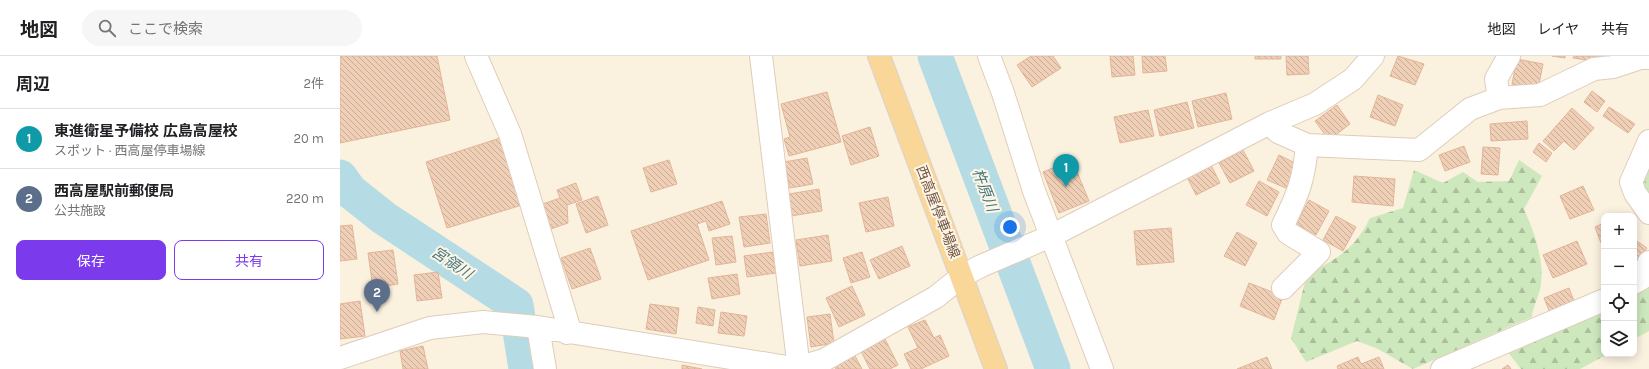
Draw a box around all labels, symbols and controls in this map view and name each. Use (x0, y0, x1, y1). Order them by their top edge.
search box (82, 10, 362, 46)
icon: search (96, 17, 118, 39)
text: 地図 (20, 19, 58, 41)
text: ここで検索 (128, 20, 203, 38)
text: 地図 (1487, 21, 1515, 38)
text: レイヤ (1537, 21, 1579, 38)
text: 共有 (1601, 21, 1629, 38)
text: 周辺 (16, 74, 50, 94)
text: 2件 (303, 76, 324, 91)
text: 東進衛星予備校 広島高屋校 (54, 122, 238, 140)
text: 1 (27, 131, 31, 146)
text: 20 m (294, 131, 324, 146)
text: スポット · 西高屋停車場線 (54, 143, 206, 158)
pin: 1 (1053, 154, 1079, 187)
street label: 西高屋停車場線 (913, 163, 963, 261)
water label: 杵原川 (969, 166, 1002, 216)
text: 西高屋駅前郵便局 (54, 182, 174, 200)
text: 2 (25, 191, 33, 206)
text: 220 m (286, 191, 324, 206)
text: 公共施設 (54, 203, 106, 218)
map controls (1601, 213, 1637, 357)
button: + (1601, 213, 1637, 249)
your location (1000, 217, 1020, 237)
button: 保存 (16, 240, 166, 280)
button: 共有 (174, 240, 324, 280)
water label: 宮領川 (428, 243, 477, 284)
button: − (1601, 249, 1637, 285)
pin: 2 (364, 279, 390, 312)
button: locate (1601, 285, 1637, 321)
button: layers (1601, 321, 1637, 357)

